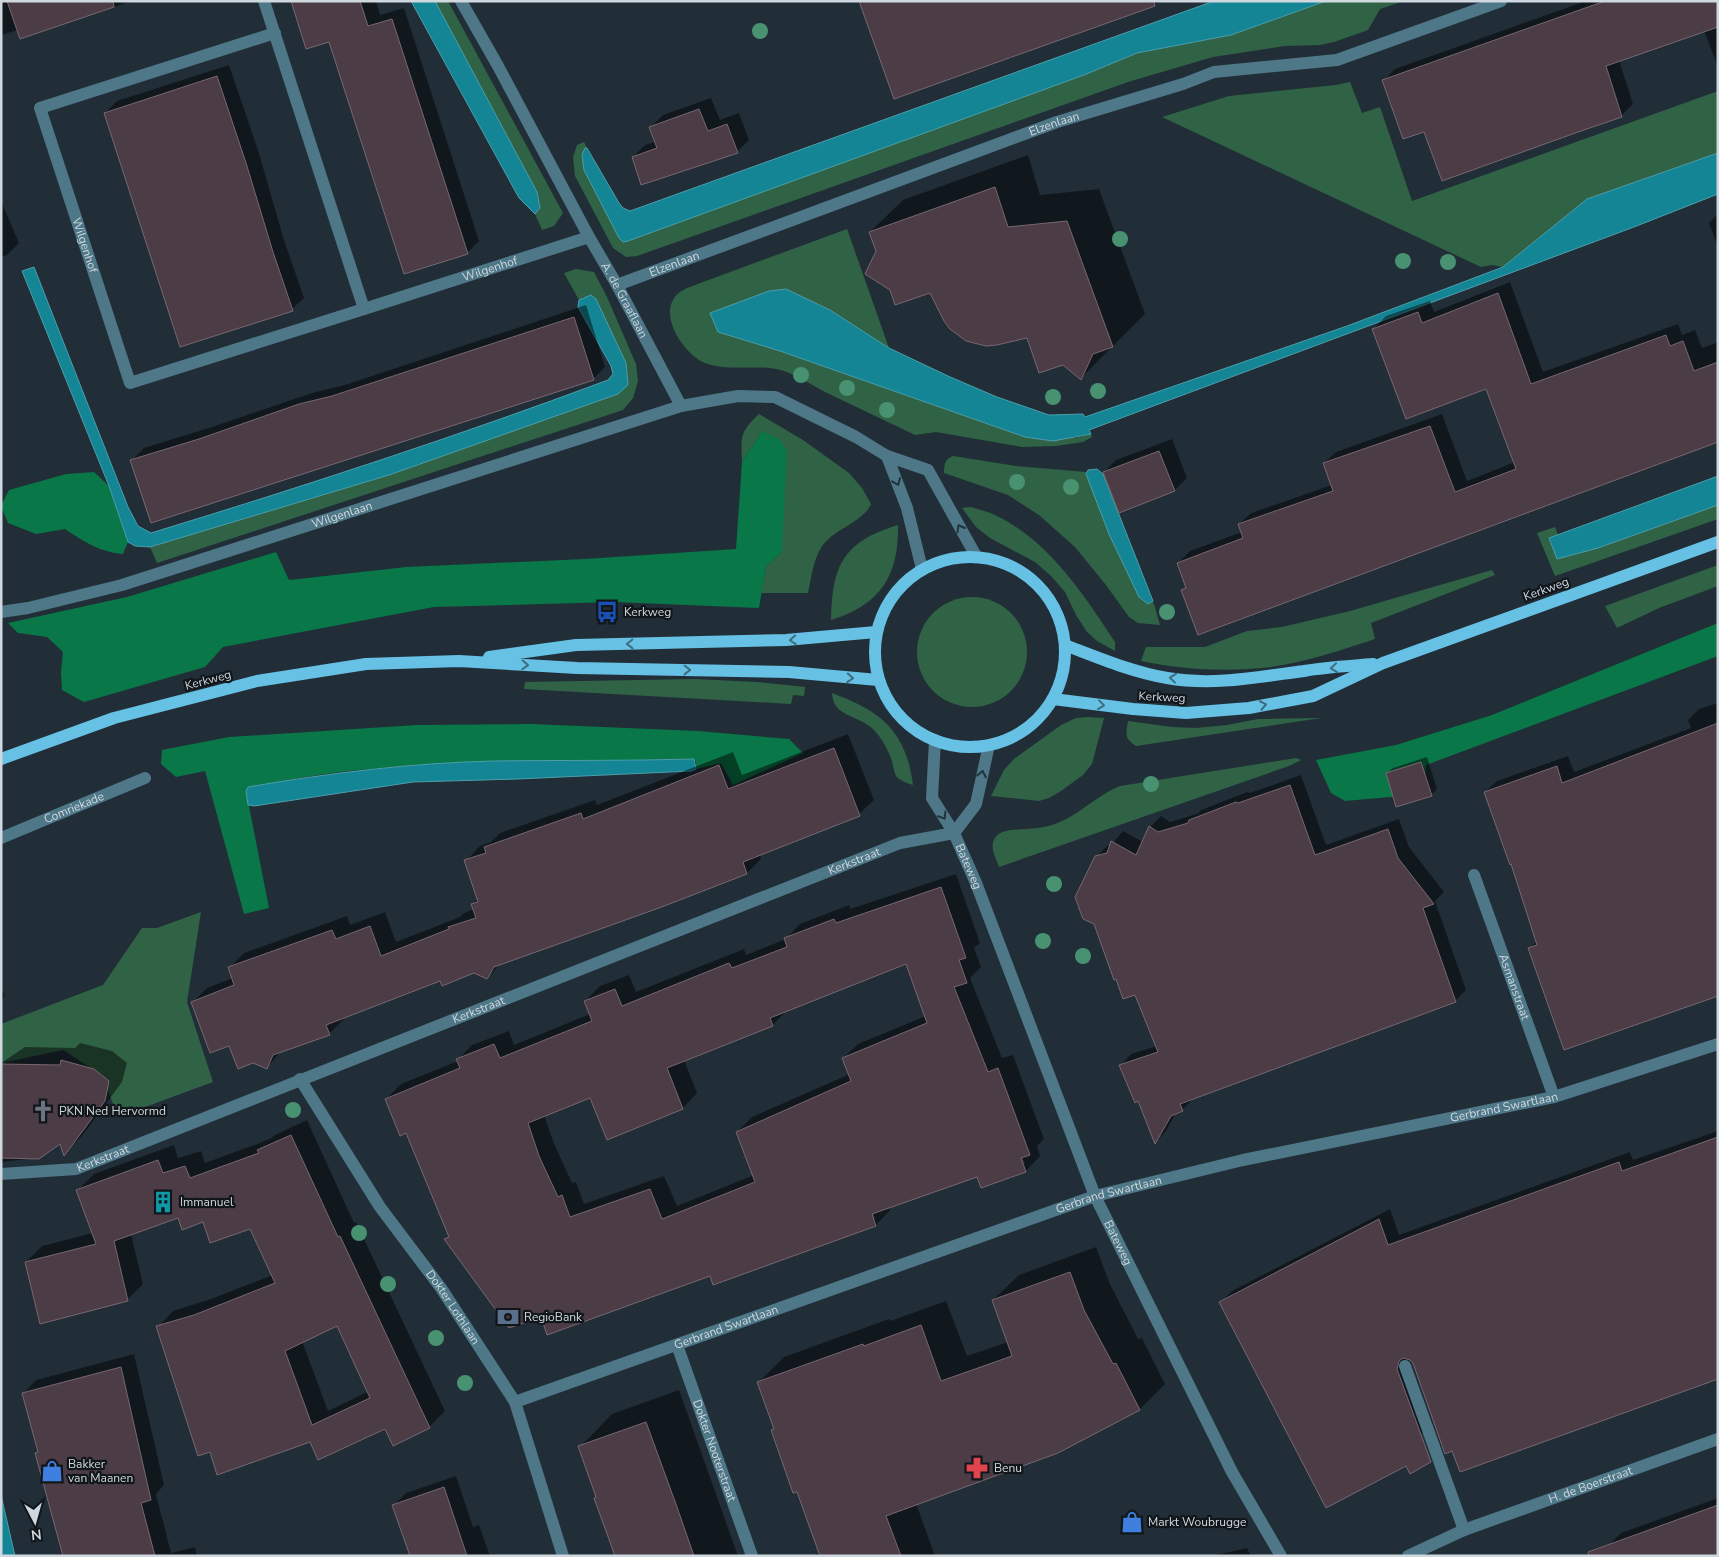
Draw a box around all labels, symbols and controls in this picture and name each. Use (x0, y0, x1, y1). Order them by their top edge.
street label: Elzenlaan (1027, 108, 1081, 140)
street label: Wilgenhof (68, 215, 102, 276)
street label: Elzenlaan (647, 247, 702, 280)
street label: Wilgenhof (460, 252, 521, 285)
street label: A. de Graaflaan (597, 259, 652, 341)
one-way arrow (891, 477, 901, 486)
street label: Wilgenlaan (310, 497, 374, 532)
one-way arrow (956, 524, 966, 533)
street label: Kerkweg (1521, 573, 1571, 605)
bus stop icon: Kerkweg (594, 599, 620, 625)
place label: Kerkweg (624, 604, 671, 620)
one-way arrow (789, 634, 797, 645)
one-way arrow (626, 639, 634, 649)
one-way arrow (521, 659, 529, 670)
one-way arrow (1330, 662, 1338, 673)
one-way arrow (684, 665, 692, 675)
street label: Kerkweg (183, 666, 233, 694)
one-way arrow (846, 672, 854, 683)
one-way arrow (1168, 673, 1176, 684)
street label: Kerkweg (1138, 688, 1186, 706)
one-way arrow (1097, 699, 1105, 710)
one-way arrow (1258, 701, 1267, 711)
one-way arrow (976, 770, 987, 779)
street label: Comriekade (41, 788, 106, 827)
one-way arrow (936, 810, 946, 819)
street label: Bateweg (952, 841, 986, 892)
street label: Kerkstraat (826, 843, 883, 879)
street label: Asmanstraat (1495, 952, 1534, 1023)
street label: Kerkstraat (450, 992, 508, 1027)
street label: Gerbrand Swartlaan (1449, 1088, 1560, 1126)
church icon: PKN Ned Hervormd (30, 1098, 56, 1124)
place label: PKN Ned Hervormd (59, 1103, 166, 1119)
street label: Kerkstraat (74, 1141, 132, 1176)
street label: Gerbrand Swartlaan (1053, 1172, 1163, 1217)
building icon: Immanuel (150, 1189, 176, 1215)
place label: Immanuel (180, 1194, 234, 1210)
street label: Bateweg (1100, 1217, 1136, 1268)
street label: Dokter Lothlaan (422, 1267, 484, 1348)
street label: Gerbrand Swartlaan (672, 1301, 780, 1353)
bank icon: RegioBank (495, 1304, 521, 1330)
place label: RegioBank (524, 1309, 583, 1325)
street label: Dokter Nooterstraat (689, 1397, 740, 1505)
pharmacy icon: Benu (964, 1455, 990, 1481)
place label: Bakker van Maanen (68, 1456, 133, 1486)
shop icon: Bakker van Maanen (39, 1458, 65, 1484)
place label: Benu (994, 1460, 1022, 1476)
street label: H. de Boerstraat (1546, 1462, 1635, 1507)
north arrow (10, 1497, 60, 1547)
shop icon: Markt Woubrugge (1119, 1509, 1145, 1535)
place label: Markt Woubrugge (1148, 1514, 1246, 1530)
text: N (30, 1524, 43, 1544)

